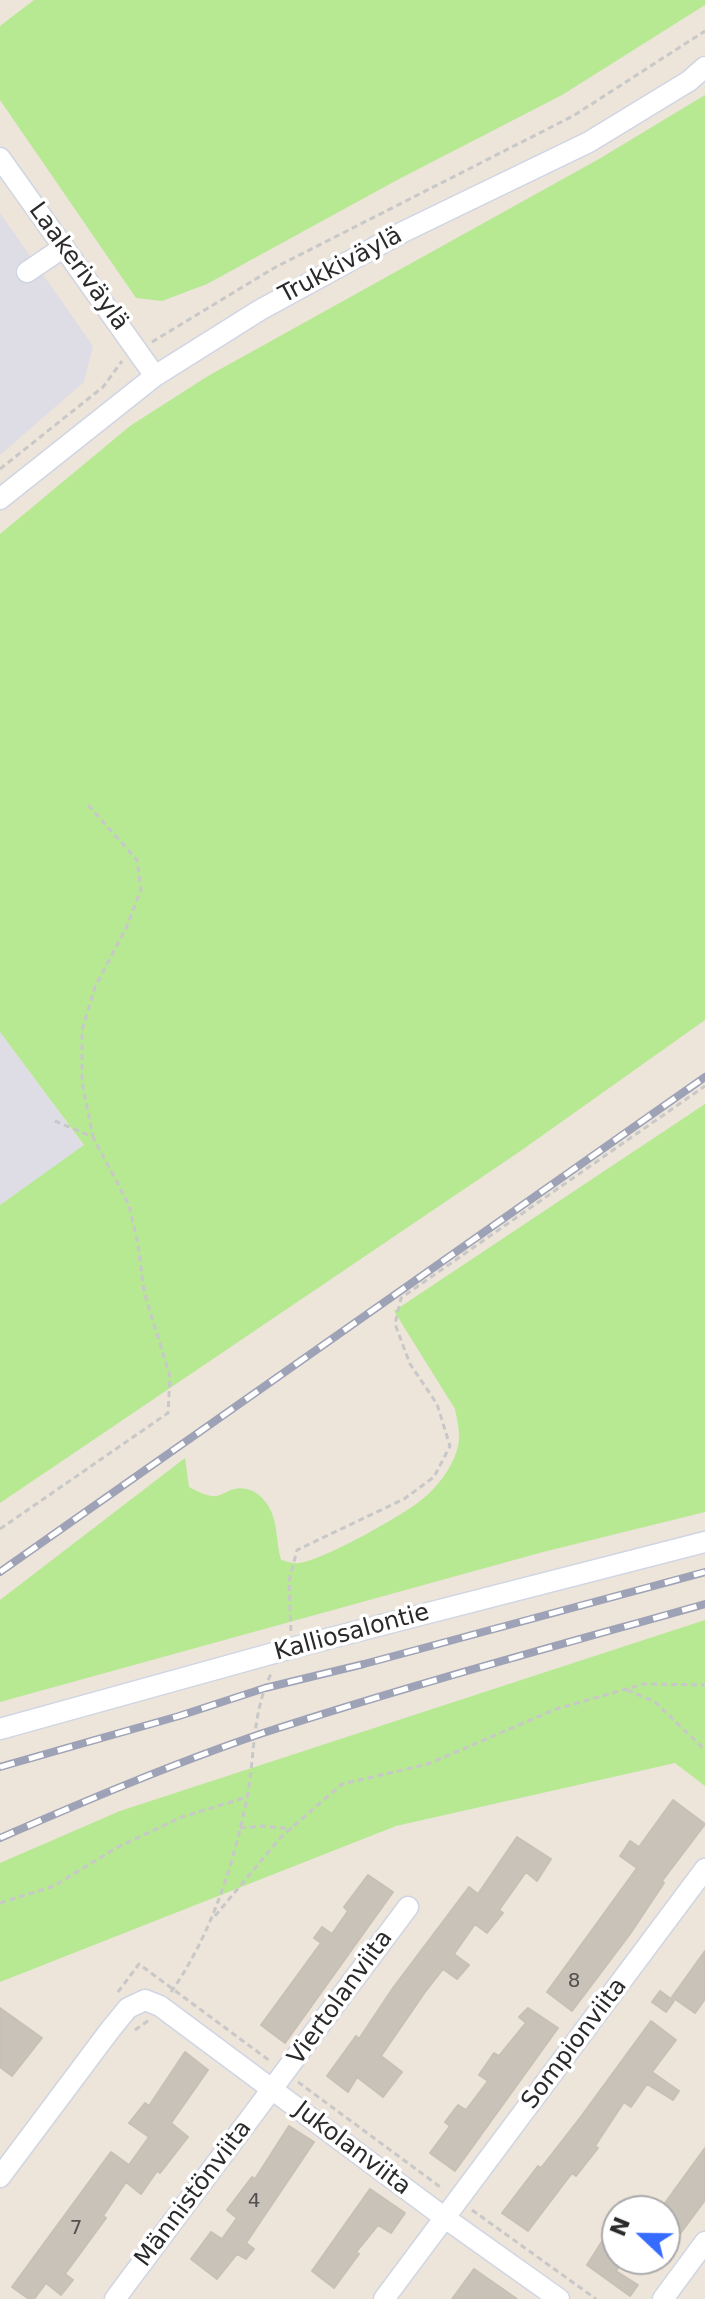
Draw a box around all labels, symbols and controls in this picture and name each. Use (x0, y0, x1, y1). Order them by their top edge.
street label: Laakeriväylä (22, 197, 134, 337)
street label: Trukkiväylä (275, 222, 407, 310)
street label: Kalliosalontie (271, 1598, 433, 1668)
street label: Viertolanviita (282, 1925, 400, 2071)
house number: 8 (568, 1970, 580, 1994)
street label: Sompionviita (516, 1973, 634, 2115)
street label: Jukolanviita (288, 2096, 416, 2202)
street label: Männistönviita (130, 2115, 258, 2273)
house number: 4 (248, 2190, 260, 2214)
north arrow (601, 2195, 681, 2275)
text: N (605, 2213, 635, 2240)
house number: 7 (70, 2217, 82, 2241)

